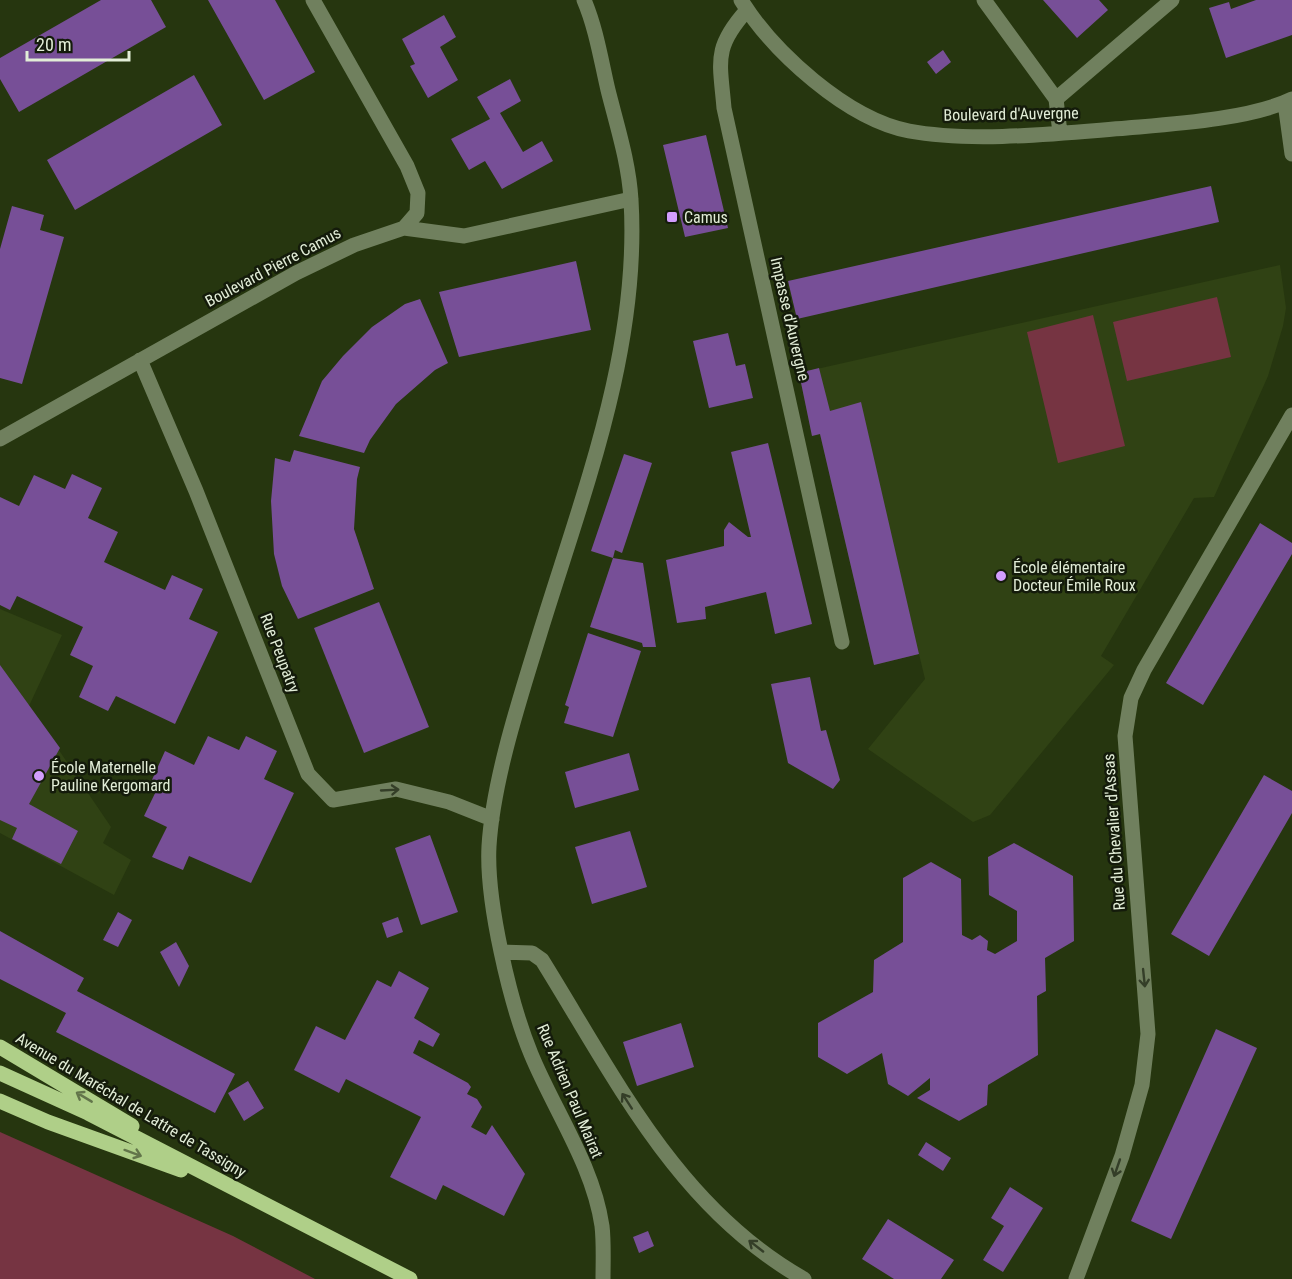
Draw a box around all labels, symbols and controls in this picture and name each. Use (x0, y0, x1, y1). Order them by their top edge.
scale bar (27, 24, 129, 62)
text: 20 m (36, 34, 71, 55)
street label: Boulevard d'Auvergne (943, 103, 1079, 125)
place label: Camus (684, 208, 728, 227)
marker: Camus (665, 210, 679, 224)
street label: Boulevard Pierre Camus (202, 223, 344, 311)
street label: Impasse d'Auvergne (767, 255, 813, 383)
place label: École élémentaire Docteur Émile Roux (1013, 558, 1136, 595)
marker: École élémentaire Docteur Émile Roux (994, 569, 1008, 583)
street label: Rue Peupatry (256, 611, 304, 696)
street label: Rue du Chevalier d'Assas (1099, 753, 1129, 911)
place label: École Maternelle Pauline Kergomard (51, 758, 171, 795)
marker: École Maternelle Pauline Kergomard (32, 769, 46, 783)
one-way arrow (380, 785, 399, 796)
one-way arrow (1139, 967, 1150, 987)
street label: Rue Adrien Paul Mairat (533, 1021, 607, 1161)
street label: Avenue du Maréchal de Lattre de Tassigny (12, 1029, 250, 1182)
one-way arrow (76, 1091, 93, 1103)
one-way arrow (621, 1094, 633, 1110)
one-way arrow (123, 1148, 142, 1159)
one-way arrow (1111, 1159, 1122, 1177)
one-way arrow (748, 1240, 764, 1253)

